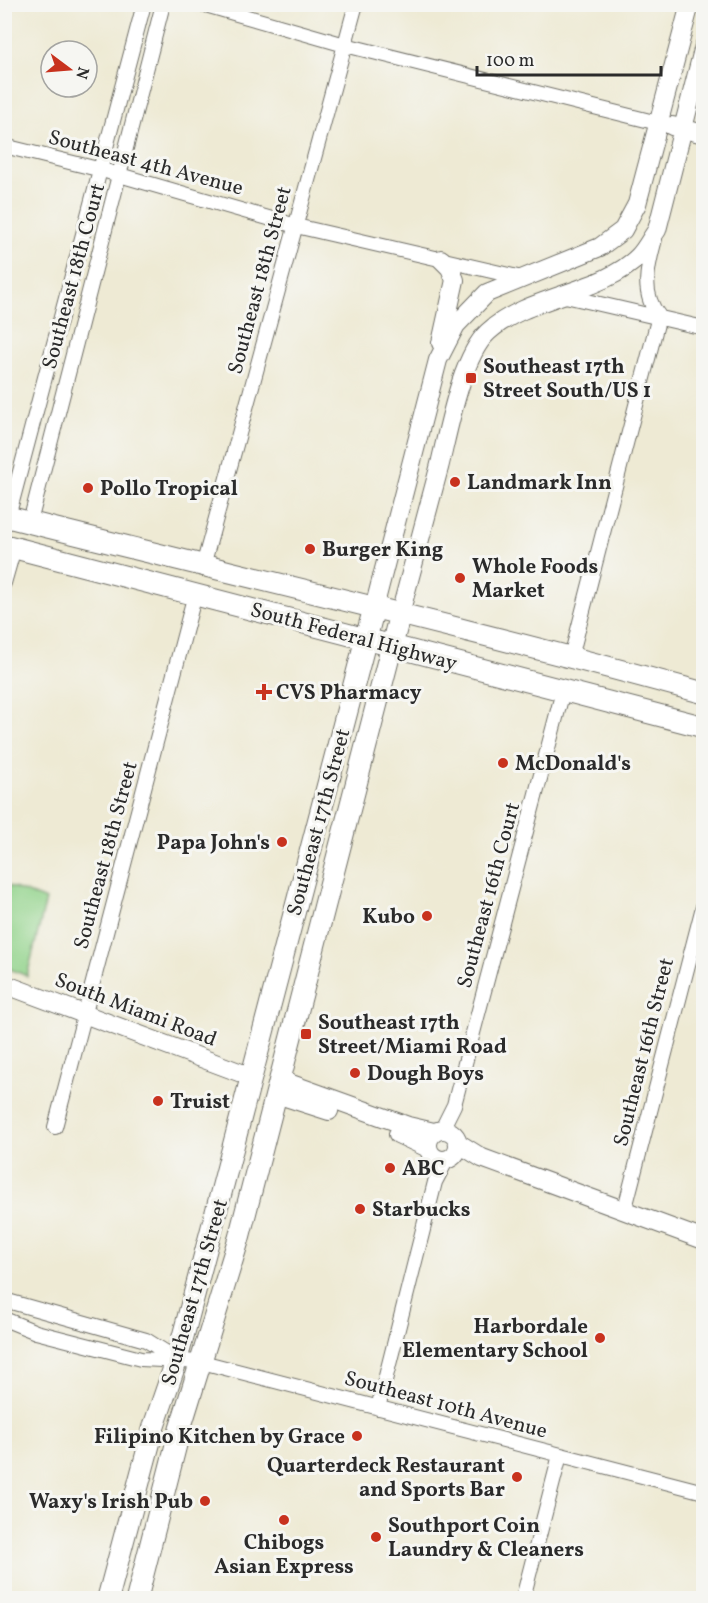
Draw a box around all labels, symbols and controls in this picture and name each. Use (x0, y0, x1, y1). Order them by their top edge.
north arrow (39, 39, 99, 99)
scale bar (477, 39, 662, 77)
text: 100 m (486, 49, 535, 74)
text: N (69, 64, 94, 82)
street label: Southeast 4th Avenue (45, 123, 246, 203)
street label: Southeast 18th Court (36, 180, 113, 373)
street label: Southeast 18th Street (221, 183, 299, 378)
place label: Southeast 17th Street South/US 1 (483, 353, 651, 406)
marker: Southeast 17th Street South/US 1 (464, 371, 478, 385)
place label: Landmark Inn (467, 469, 612, 498)
place label: Pollo Tropical (100, 475, 238, 504)
marker: Landmark Inn (448, 475, 462, 489)
marker: Pollo Tropical (81, 481, 95, 495)
place label: Burger King (322, 536, 443, 565)
marker: Burger King (303, 542, 317, 556)
place label: Whole Foods Market (472, 553, 598, 606)
marker: Whole Foods Market (453, 571, 467, 585)
street label: South Federal Highway (247, 596, 461, 679)
place label: CVS Pharmacy (276, 679, 422, 708)
marker: CVS Pharmacy (257, 685, 271, 699)
street label: Southeast 17th Street (280, 725, 358, 919)
place label: McDonald's (515, 750, 631, 779)
marker: McDonald's (496, 756, 510, 770)
street label: Southeast 18th Street (67, 758, 145, 953)
street label: Southeast 16th Court (451, 799, 528, 992)
place label: Papa John's (157, 829, 270, 858)
marker: Papa John's (275, 835, 289, 849)
place label: Kubo (362, 903, 415, 932)
marker: Kubo (420, 909, 434, 923)
street label: Southeast 16th Street (607, 955, 682, 1150)
street label: South Miami Road (50, 966, 221, 1055)
place label: Southeast 17th Street/Miami Road (318, 1009, 507, 1062)
marker: Southeast 17th Street/Miami Road (299, 1027, 313, 1041)
place label: Dough Boys (367, 1060, 484, 1089)
marker: Dough Boys (348, 1066, 362, 1080)
place label: Truist (170, 1088, 230, 1117)
marker: Truist (151, 1094, 165, 1108)
place label: ABC (402, 1155, 445, 1184)
marker: ABC (383, 1161, 397, 1175)
street label: Southeast 17th Street (155, 1196, 236, 1389)
place label: Starbucks (372, 1196, 470, 1225)
marker: Starbucks (353, 1202, 367, 1216)
place label: Harbordale Elementary School (402, 1313, 588, 1366)
marker: Harbordale Elementary School (593, 1331, 607, 1345)
street label: Southeast 10th Avenue (341, 1364, 550, 1447)
place label: Filipino Kitchen by Grace (94, 1423, 345, 1452)
marker: Filipino Kitchen by Grace (350, 1429, 364, 1443)
place label: Quarterdeck Restaurant and Sports Bar (267, 1452, 505, 1505)
marker: Quarterdeck Restaurant and Sports Bar (510, 1470, 524, 1484)
place label: Waxy's Irish Pub (29, 1488, 193, 1517)
marker: Waxy's Irish Pub (198, 1494, 212, 1508)
place label: Southport Coin Laundry & Cleaners (388, 1512, 584, 1565)
marker: Chibogs Asian Express (277, 1513, 291, 1527)
place label: Chibogs Asian Express (214, 1529, 354, 1582)
marker: Southport Coin Laundry & Cleaners (369, 1530, 383, 1544)

